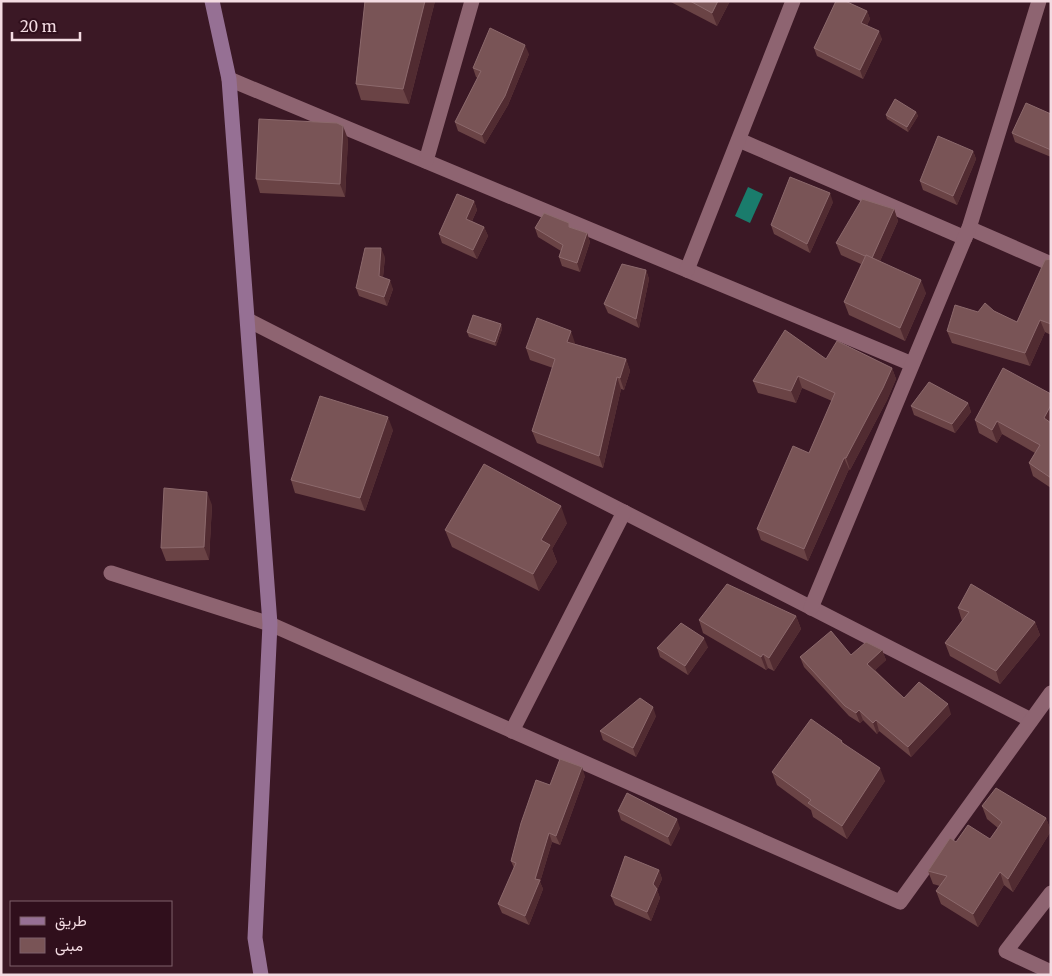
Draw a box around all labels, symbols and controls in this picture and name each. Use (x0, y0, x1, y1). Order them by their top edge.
scale bar (12, 10, 80, 42)
text: 20 m (20, 17, 57, 36)
legend (10, 901, 172, 966)
text: طريق (55, 911, 87, 931)
text: مبنى (55, 936, 83, 956)

